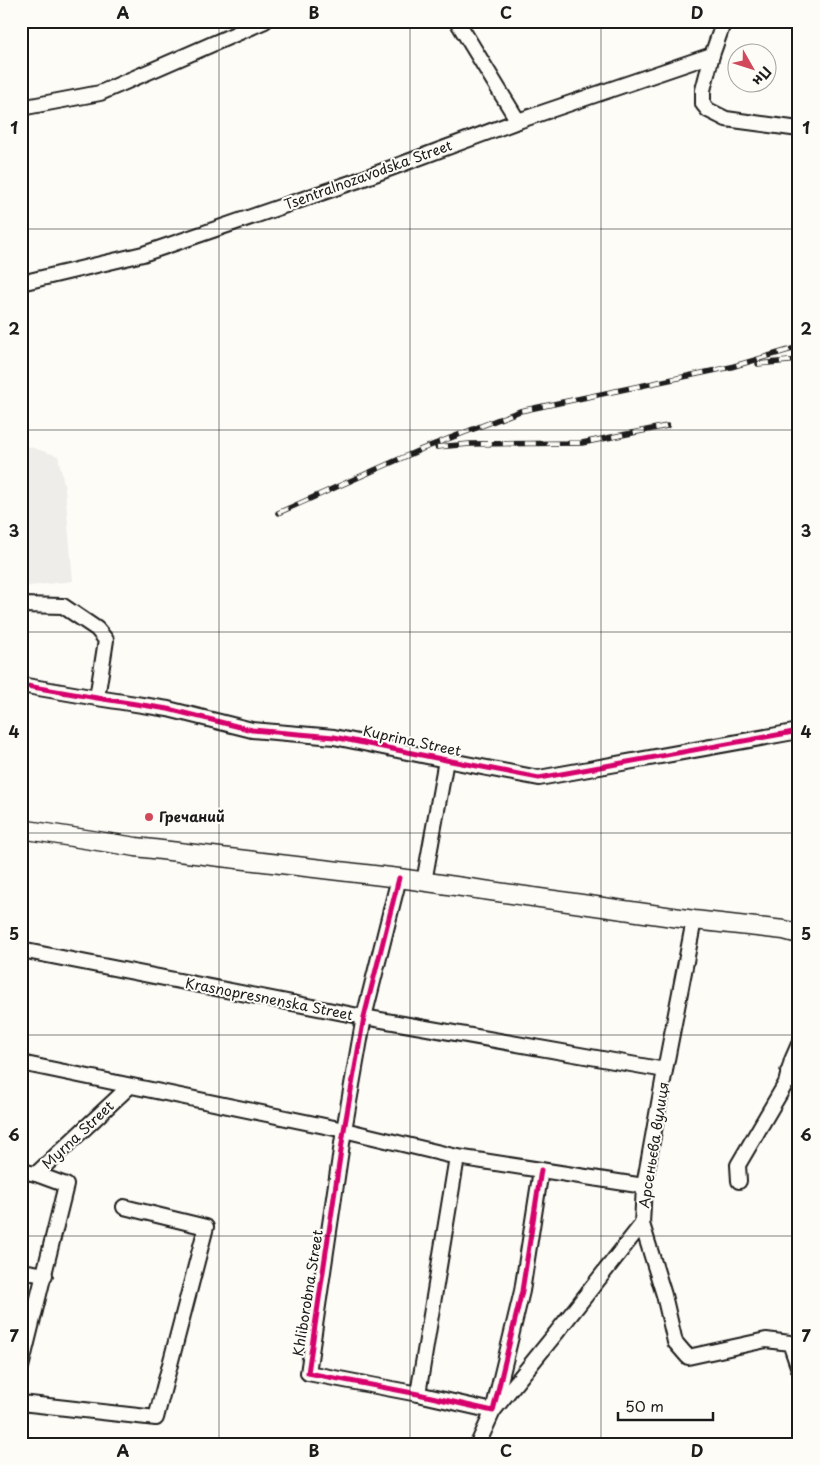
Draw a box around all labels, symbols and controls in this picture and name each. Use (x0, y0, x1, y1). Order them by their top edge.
text: A (117, 0, 130, 24)
text: B (309, 0, 320, 24)
text: C (500, 0, 512, 24)
text: D (691, 0, 703, 24)
north arrow (728, 42, 778, 92)
text: Пн (748, 62, 777, 91)
text: 1 (10, 115, 18, 139)
text: 1 (802, 115, 810, 139)
street label: Tsentralnozavodska Street (281, 134, 455, 215)
text: 2 (8, 316, 20, 340)
text: 2 (800, 316, 812, 340)
text: 3 (9, 518, 19, 542)
text: 3 (801, 518, 811, 542)
text: 4 (9, 719, 20, 743)
text: 4 (801, 719, 812, 743)
street label: Kuprina Street (361, 720, 463, 761)
place label: Гречаний (159, 806, 225, 827)
marker: Гречаний (143, 811, 155, 823)
text: 5 (9, 921, 19, 945)
text: 5 (801, 921, 811, 945)
street label: Krasnopresnenska Street (183, 972, 355, 1025)
street label: Арсеньєва вулиця (633, 1080, 674, 1210)
street label: Myrna Street (37, 1095, 119, 1174)
text: 6 (8, 1122, 20, 1146)
text: 6 (800, 1122, 812, 1146)
street label: Khliborobna Street (287, 1228, 328, 1358)
text: 7 (9, 1323, 19, 1347)
text: 7 (801, 1323, 811, 1347)
scale bar (618, 1390, 712, 1422)
text: 50 m (625, 1394, 664, 1417)
text: A (117, 1438, 130, 1462)
text: B (309, 1438, 320, 1462)
text: C (500, 1438, 512, 1462)
text: D (691, 1438, 703, 1462)

